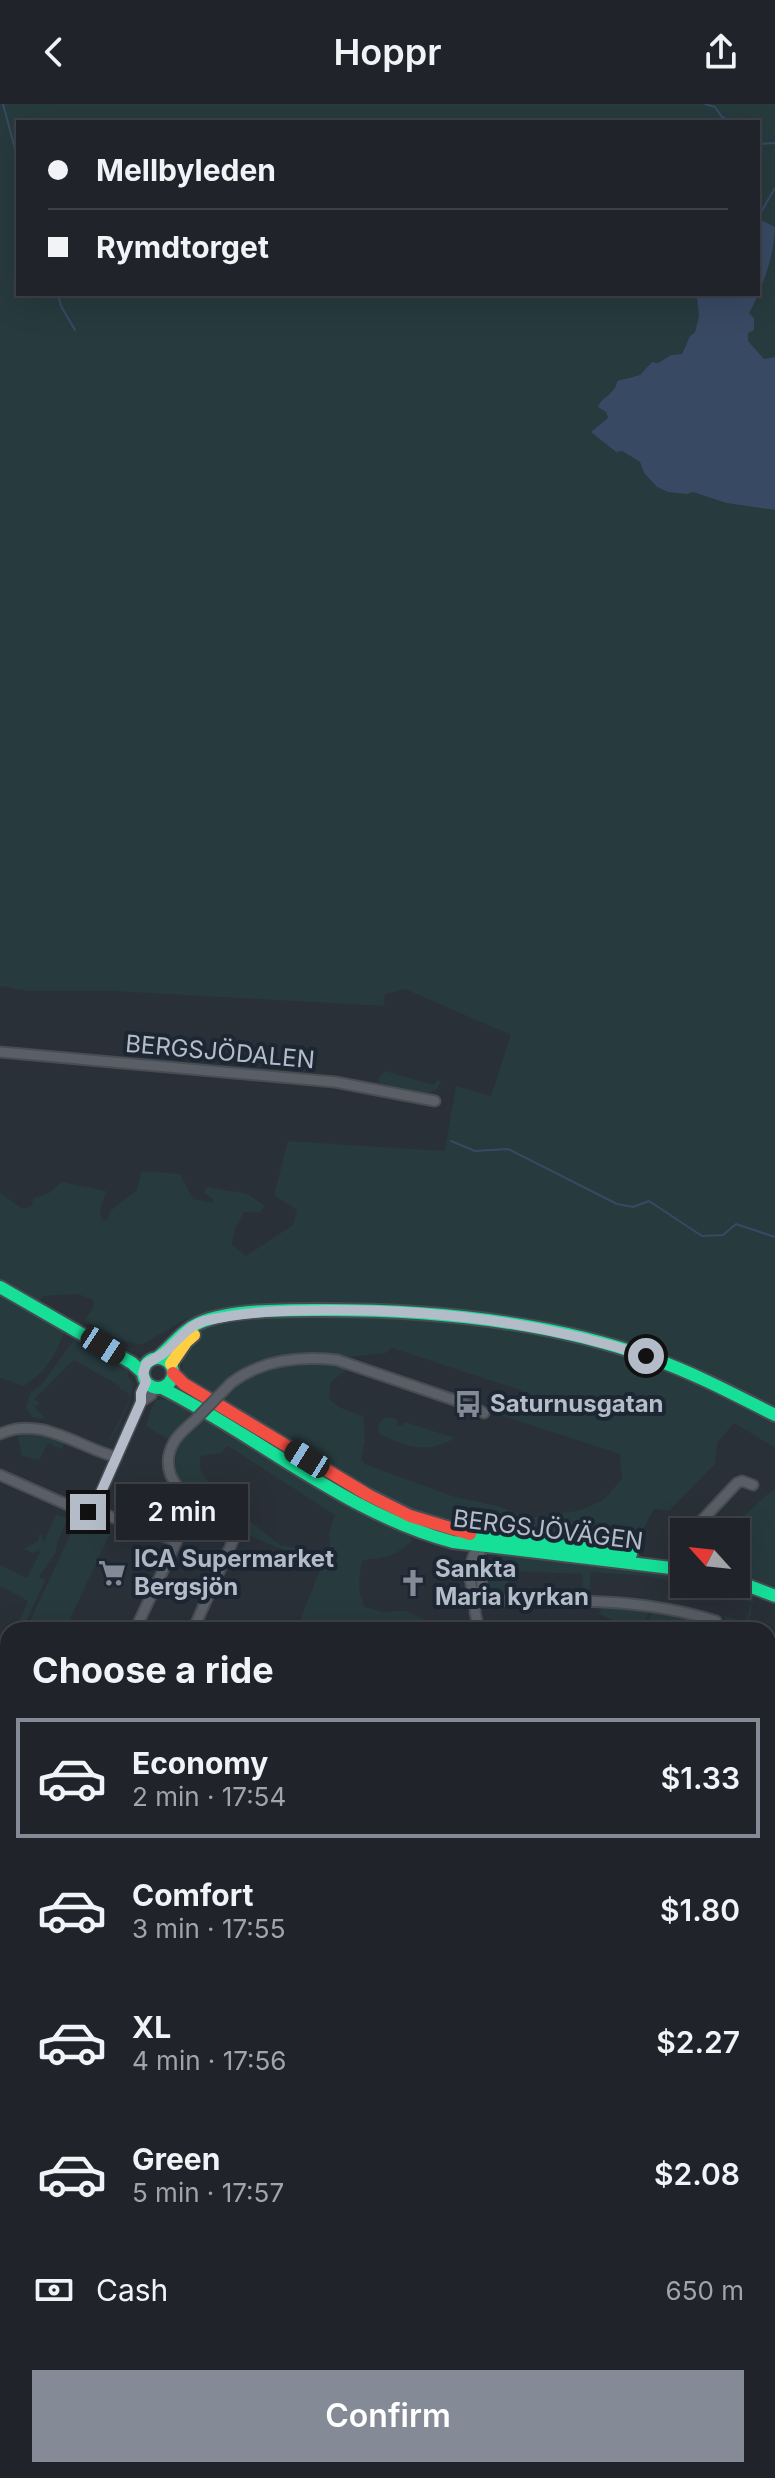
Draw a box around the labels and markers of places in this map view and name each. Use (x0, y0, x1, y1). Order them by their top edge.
bus stop icon: Saturnusgatan (453, 1389, 483, 1419)
place label: Saturnusgatan (490, 1389, 664, 1418)
place label: ICA Supermarket Bergsjön (134, 1544, 334, 1601)
place label: Sankta Maria kyrkan (435, 1554, 589, 1611)
supermarket icon: ICA Supermarket Bergsjön (97, 1558, 127, 1588)
church icon: Sankta Maria kyrkan (398, 1568, 428, 1598)

